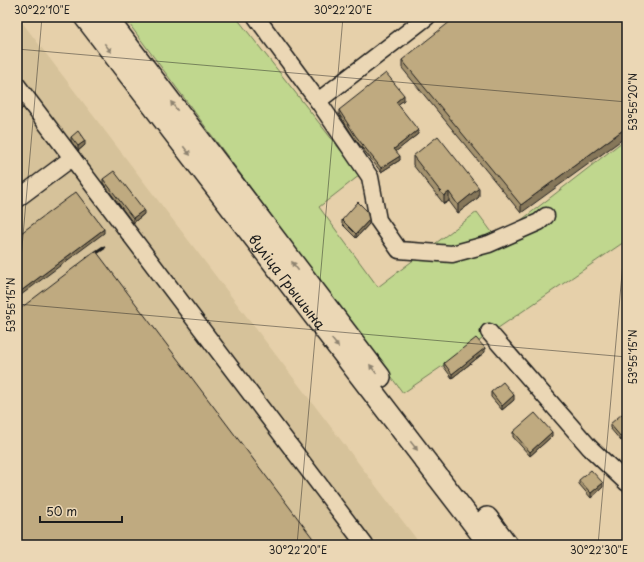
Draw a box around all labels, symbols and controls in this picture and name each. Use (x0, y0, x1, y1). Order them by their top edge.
text: 30°22'10"E (14, 2, 70, 17)
text: 30°22'20"E (314, 2, 372, 17)
one-way arrow (104, 42, 113, 53)
text: 53°55'20"N (625, 73, 640, 131)
one-way arrow (169, 101, 178, 112)
one-way arrow (183, 146, 191, 156)
street label: вуліца Грышына (244, 229, 331, 334)
one-way arrow (290, 260, 299, 271)
text: 53°55'15"N (3, 277, 18, 332)
text: 53°55'15"N (625, 329, 640, 384)
one-way arrow (331, 337, 339, 348)
one-way arrow (370, 364, 378, 374)
one-way arrow (410, 441, 418, 451)
scale bar (40, 498, 122, 524)
text: 50 m (46, 502, 77, 520)
text: 30°22'20"E (269, 542, 327, 557)
text: 30°22'30"E (570, 542, 628, 557)

